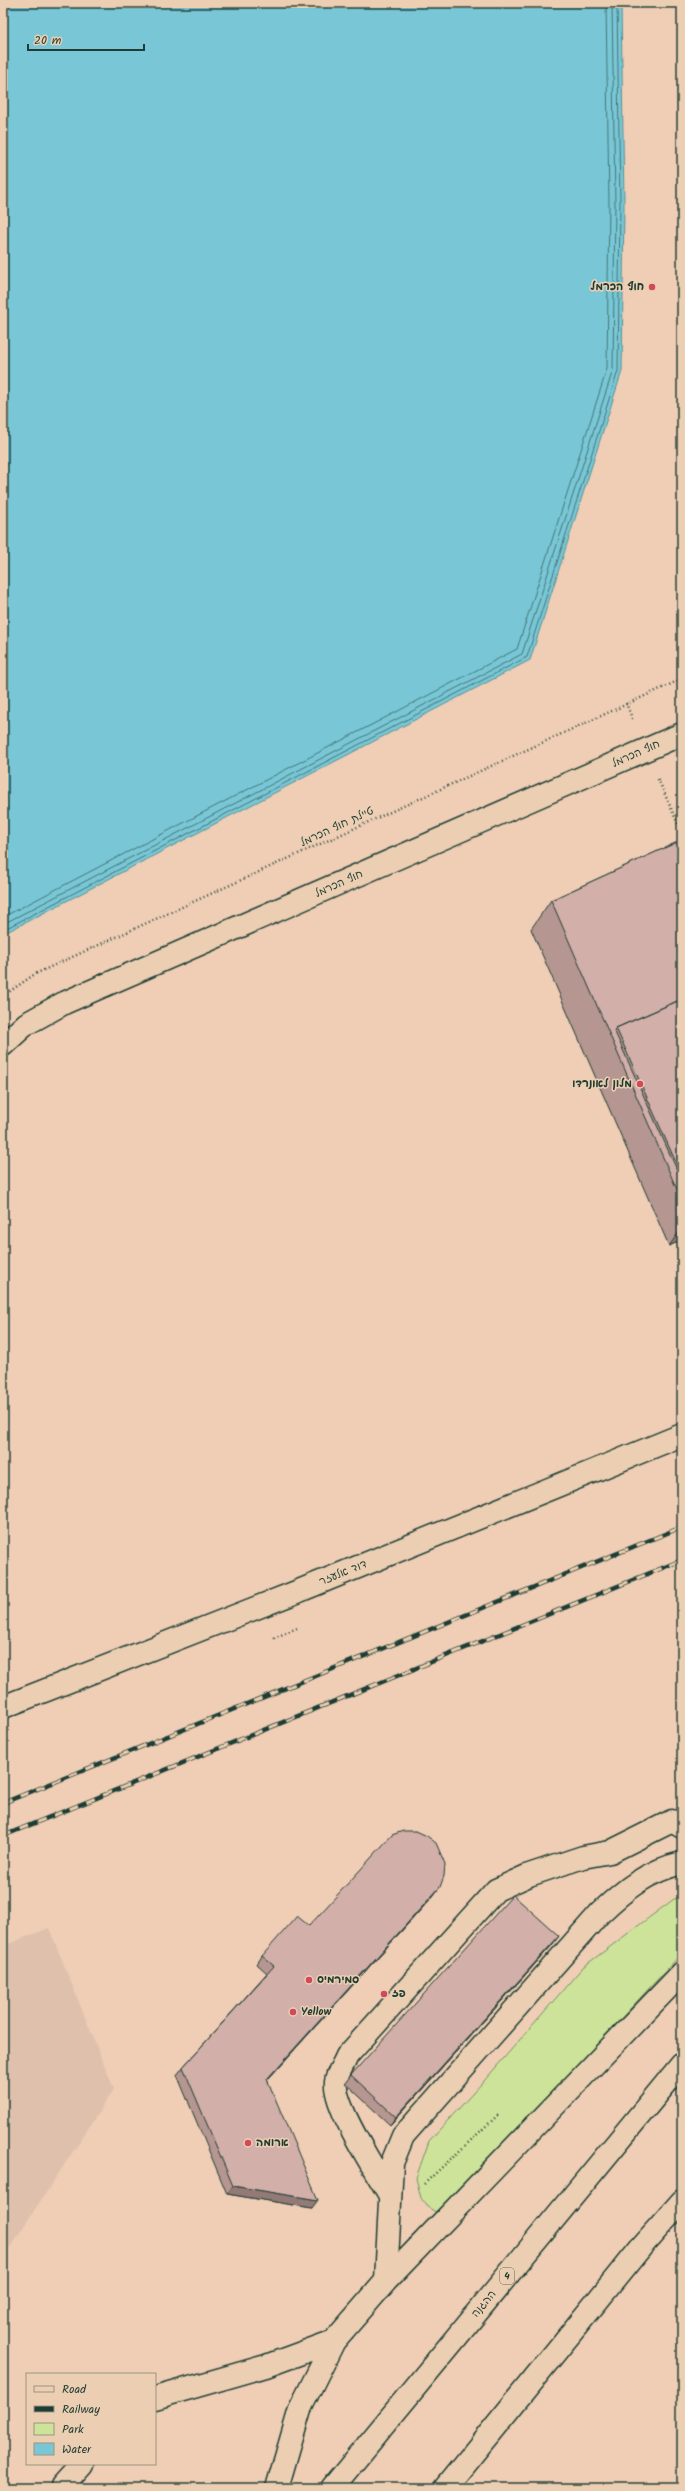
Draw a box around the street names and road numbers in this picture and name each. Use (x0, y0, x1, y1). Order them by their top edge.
street label: חוף הכרמל (609, 735, 663, 773)
street label: טיילת חוף הכרמל (297, 802, 377, 852)
street label: חוף הכרמל (312, 865, 366, 903)
street label: דוד אלעזר (316, 1555, 370, 1591)
road number: 4 (500, 2268, 514, 2284)
street label: ההגנה (467, 2286, 501, 2322)

